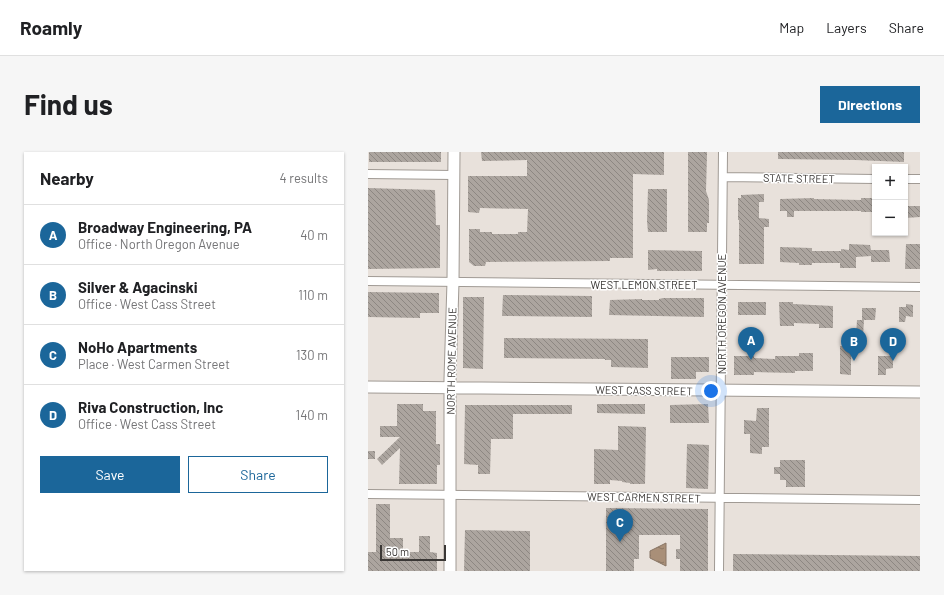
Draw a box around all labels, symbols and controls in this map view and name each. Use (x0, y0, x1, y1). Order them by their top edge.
text: Roamly (20, 16, 82, 39)
text: Map (779, 19, 804, 36)
text: Layers (826, 19, 867, 36)
text: Share (889, 19, 924, 36)
button: Directions (820, 86, 920, 123)
text: Find us (24, 87, 113, 121)
map controls (872, 164, 908, 236)
button: + (872, 164, 908, 200)
text: Nearby (40, 168, 94, 188)
text: 4 results (280, 170, 328, 186)
street label: STATE STREET (763, 171, 835, 185)
button: − (872, 200, 908, 236)
text: Broadway Engineering, PA (78, 218, 252, 236)
text: A (49, 227, 57, 243)
text: 40 m (300, 227, 328, 243)
text: Office · North Oregon Avenue (78, 236, 240, 252)
street label: NORTH OREGON AVENUE (715, 253, 728, 374)
text: Silver & Agacinski (78, 278, 198, 296)
street label: WEST LEMON STREET (591, 278, 697, 291)
text: B (49, 287, 57, 303)
text: 110 m (298, 287, 328, 303)
text: Office · West Cass Street (78, 296, 216, 312)
street label: NORTH ROME AVENUE (444, 307, 458, 415)
pin: A (738, 327, 764, 360)
pin: B (841, 328, 867, 361)
pin: D (880, 328, 906, 361)
text: NoHo Apartments (78, 338, 197, 356)
text: C (49, 347, 57, 363)
text: 130 m (296, 347, 328, 363)
text: Place · West Carmen Street (78, 356, 230, 372)
your location (701, 381, 721, 401)
street label: WEST CASS STREET (595, 383, 693, 397)
text: Riva Construction, Inc (78, 398, 223, 416)
text: D (49, 407, 57, 423)
text: 140 m (296, 407, 328, 423)
text: Office · West Cass Street (78, 416, 216, 432)
button: Save (40, 456, 180, 493)
button: Share (188, 456, 328, 493)
street label: WEST CARMEN STREET (587, 490, 701, 504)
pin: C (607, 509, 633, 542)
scale bar (380, 543, 446, 562)
text: 50 m (386, 545, 409, 558)

